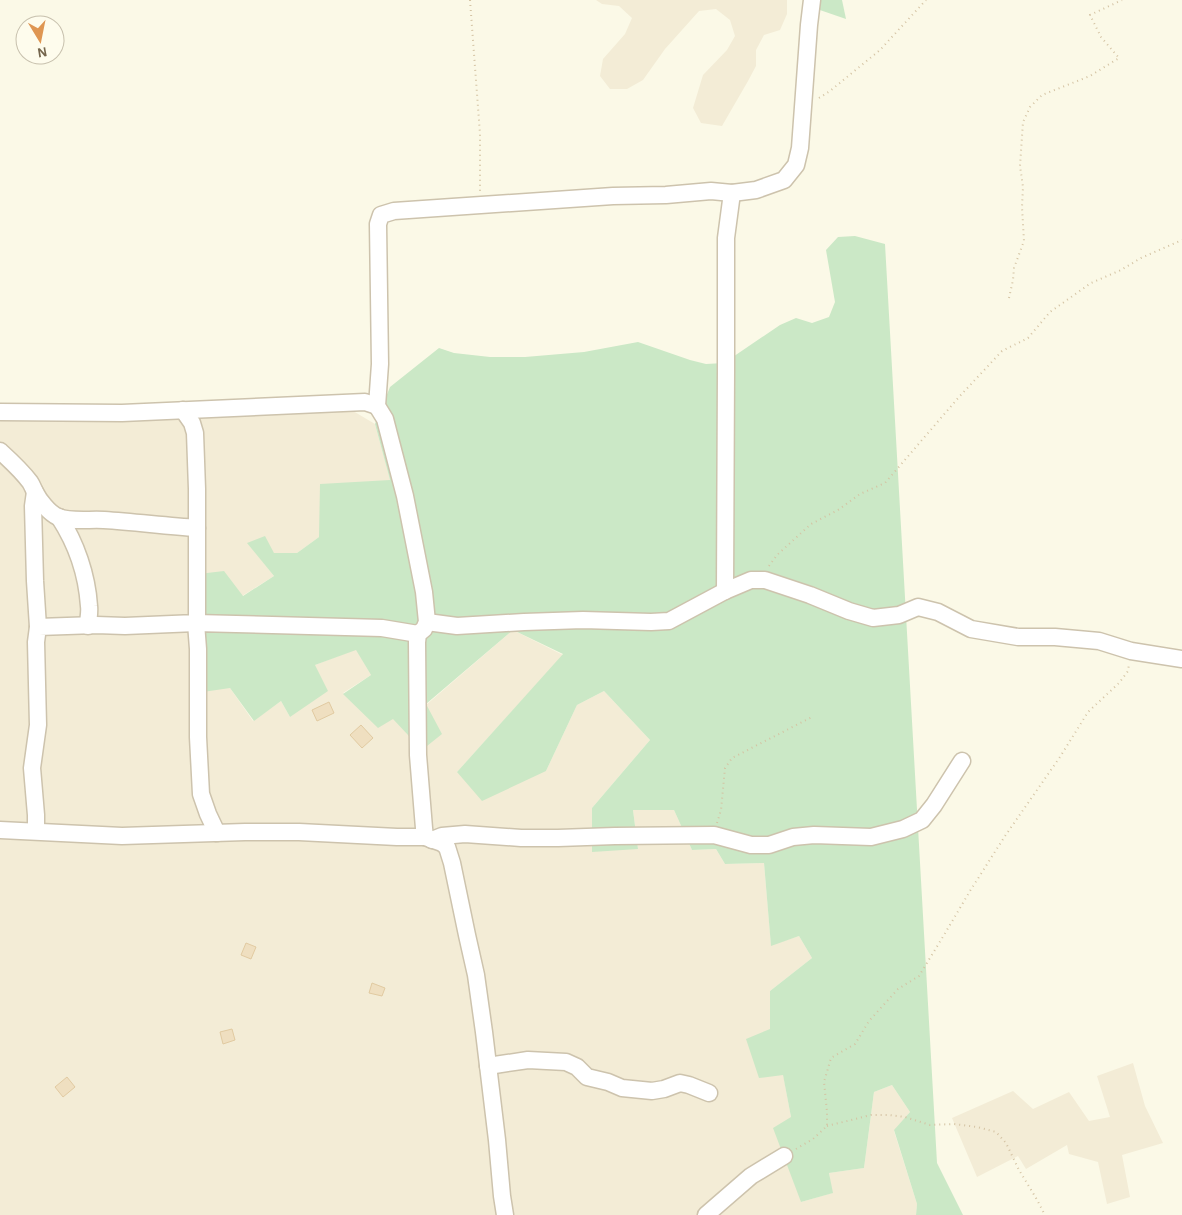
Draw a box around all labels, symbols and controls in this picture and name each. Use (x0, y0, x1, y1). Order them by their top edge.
north arrow (15, 15, 65, 65)
text: N (36, 44, 48, 60)

